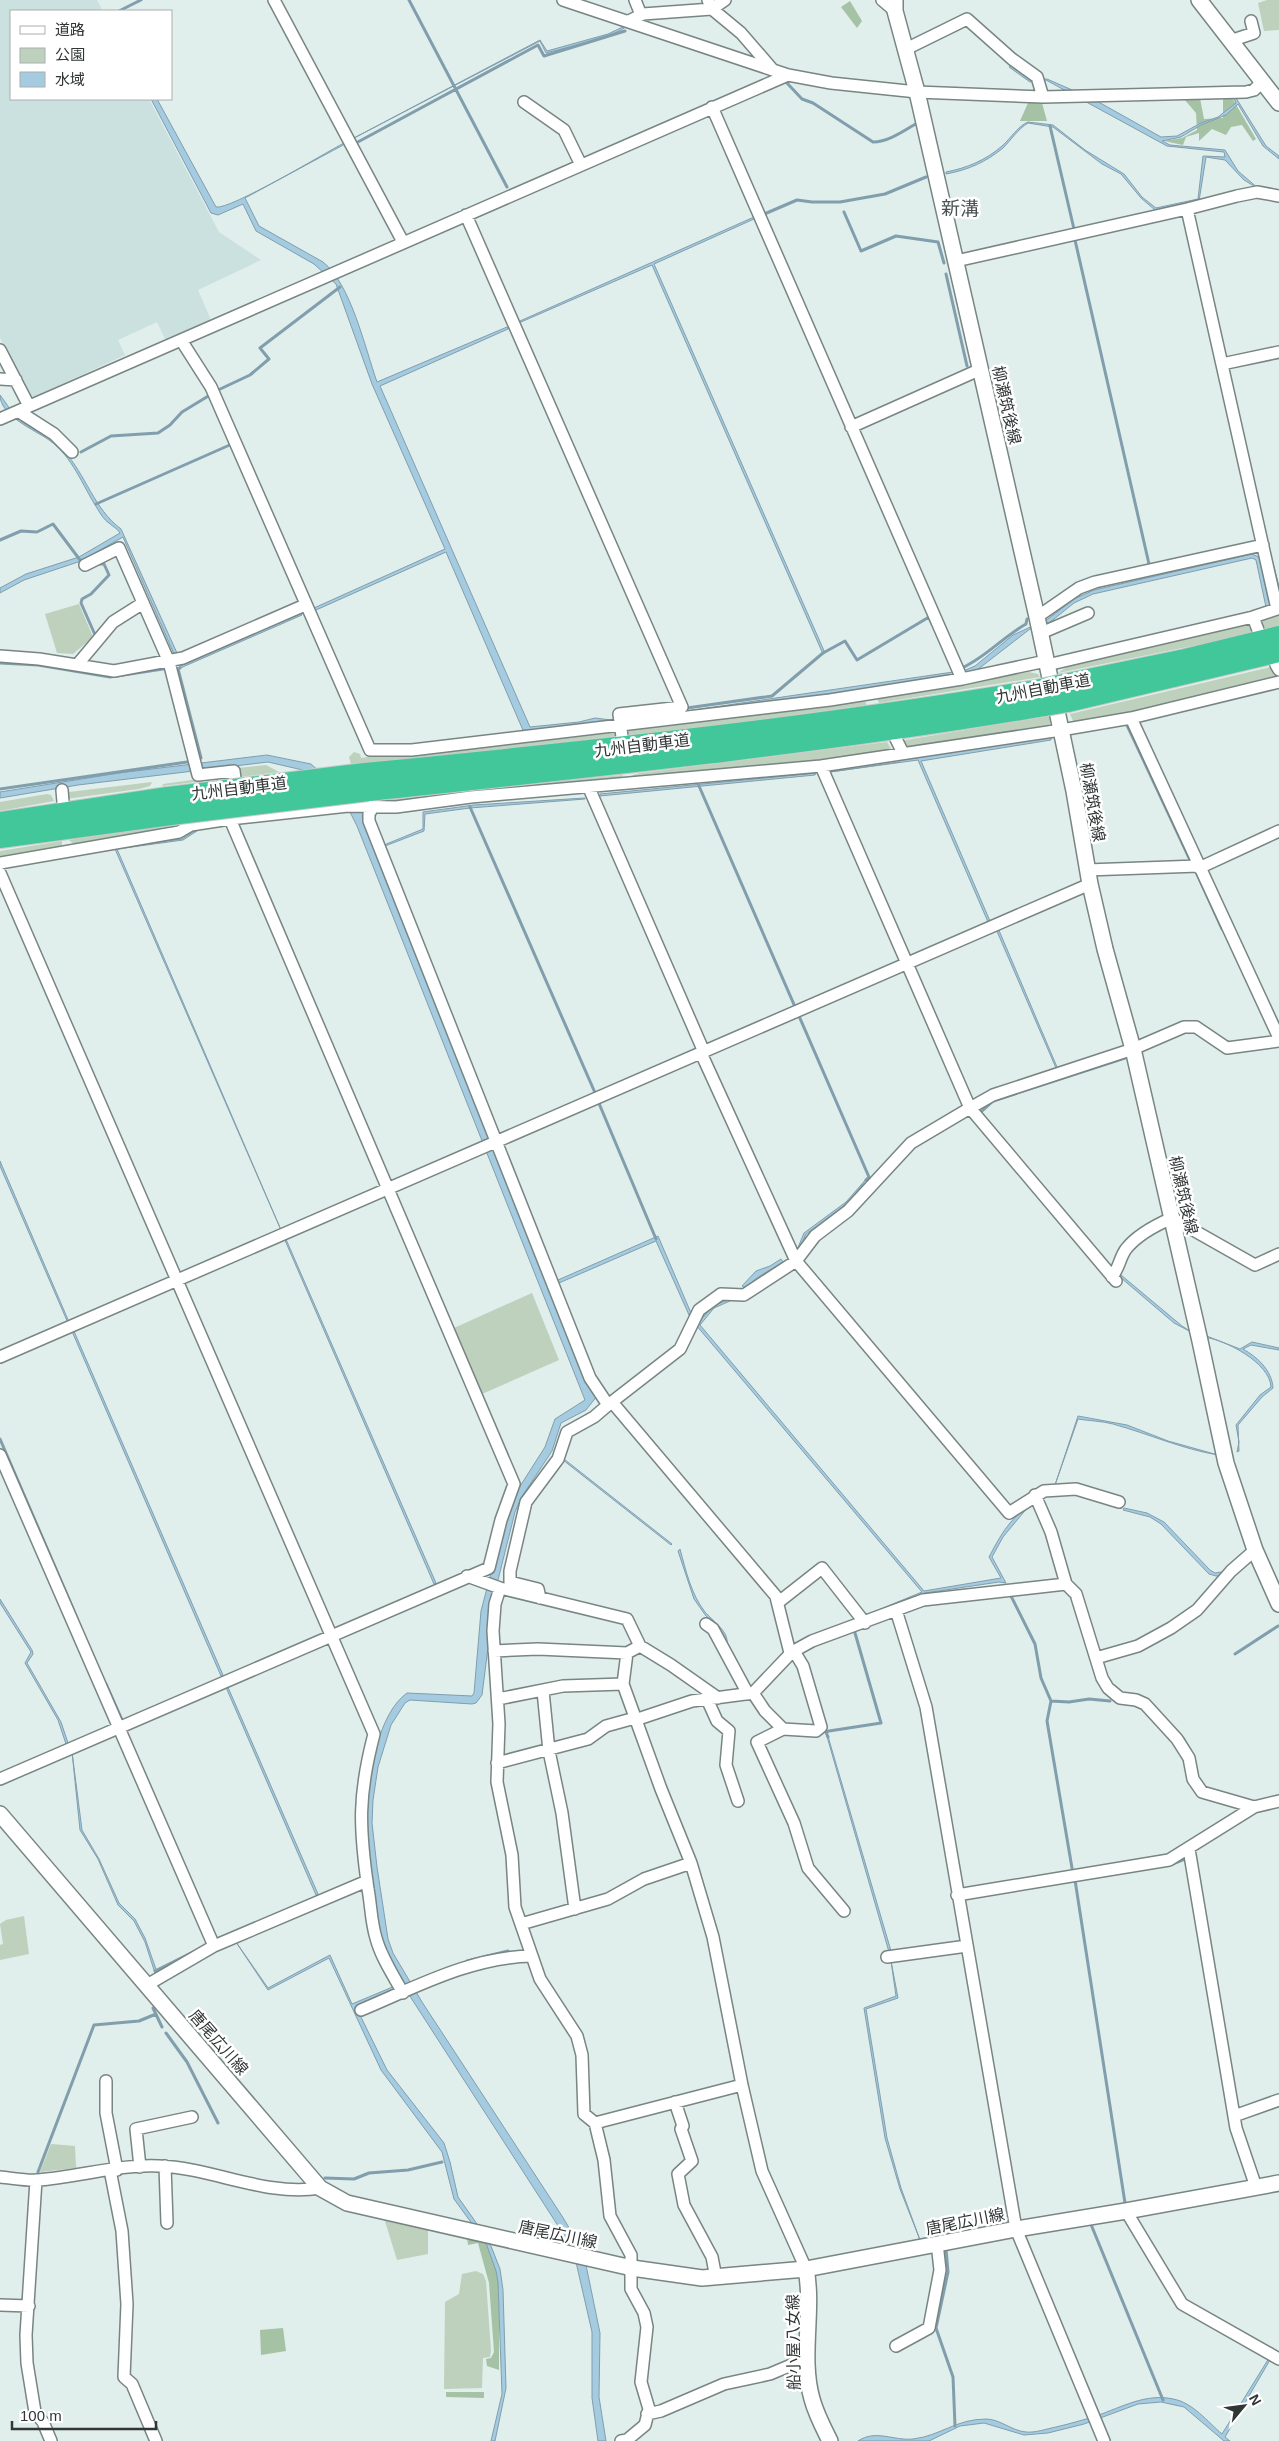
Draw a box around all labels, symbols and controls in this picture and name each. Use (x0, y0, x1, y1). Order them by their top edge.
legend (10, 10, 172, 100)
text: 道路 (55, 21, 85, 38)
text: 公園 (55, 46, 85, 63)
text: 水域 (55, 71, 85, 88)
district label: 新溝 (941, 198, 979, 219)
street label: 柳瀬筑後線 (989, 364, 1024, 446)
street label: 九州自動車道 (994, 671, 1092, 706)
street label: 九州自動車道 (593, 731, 691, 760)
street label: 柳瀬筑後線 (1077, 761, 1108, 843)
street label: 九州自動車道 (190, 774, 288, 803)
street label: 柳瀬筑後線 (1166, 1154, 1201, 1236)
street label: 唐尾広川線 (186, 2007, 251, 2078)
street label: 唐尾広川線 (924, 2206, 1006, 2237)
street label: 唐尾広川線 (517, 2218, 599, 2251)
street label: 船小屋八女線 (784, 2294, 803, 2390)
north arrow (1219, 2381, 1269, 2431)
text: N (1246, 2391, 1265, 2408)
scale bar (12, 2398, 156, 2430)
text: 100 m (20, 2407, 62, 2424)

